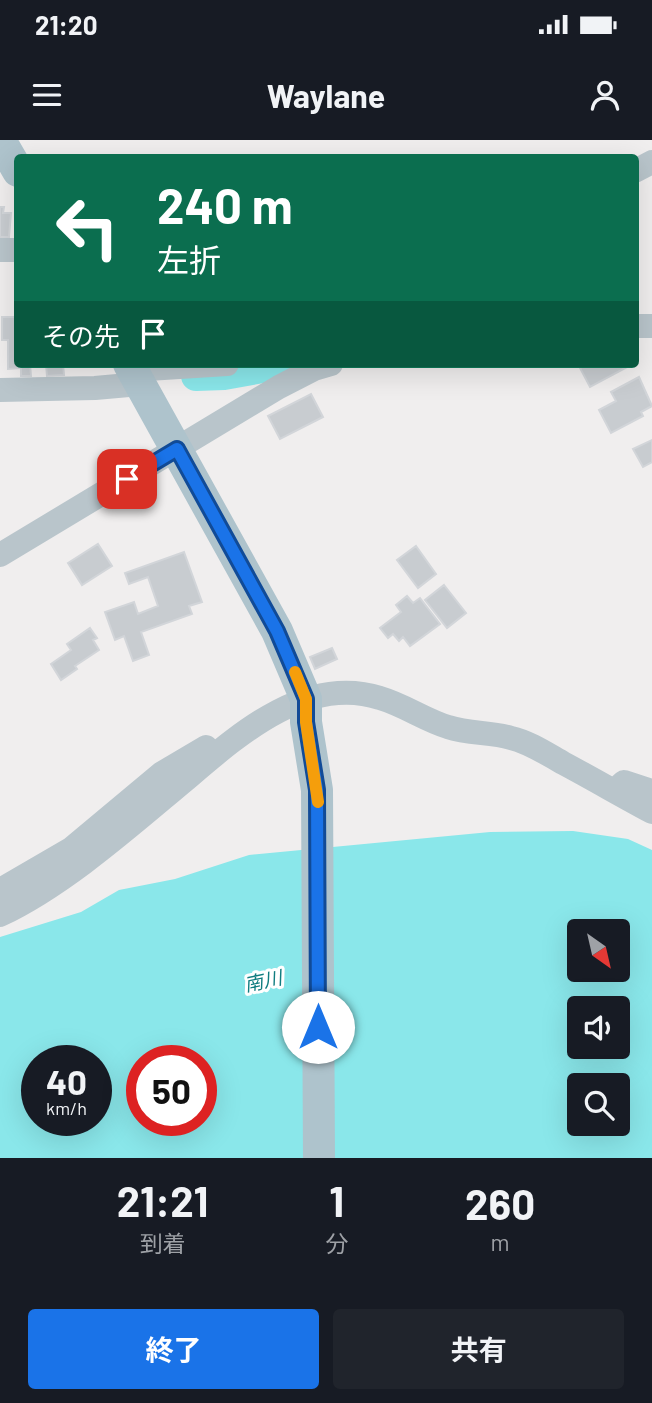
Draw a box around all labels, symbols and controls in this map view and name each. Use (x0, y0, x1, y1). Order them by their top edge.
text: 21:20 (35, 9, 97, 40)
icon: menu (28, 76, 66, 114)
text: Waylane (267, 76, 385, 114)
icon: person (586, 76, 624, 114)
text: 240 m (157, 175, 293, 234)
icon: left (42, 182, 133, 273)
text: 左折 (157, 240, 221, 278)
icon: arrive (134, 315, 172, 353)
text: その先 (42, 320, 120, 351)
pin (97, 449, 157, 509)
icon: arrive (108, 460, 146, 498)
north arrow (567, 919, 630, 982)
map controls (567, 919, 630, 1136)
water label: 南川 (242, 965, 286, 996)
position arrow (281, 990, 355, 1064)
button: sound (567, 996, 630, 1059)
speed limit sign: 50 (126, 1045, 217, 1136)
text: 40 (46, 1060, 87, 1102)
button: search (567, 1073, 630, 1136)
text: km/h (46, 1097, 87, 1119)
text: 21:21 (117, 1175, 208, 1225)
text: 1 (329, 1175, 344, 1225)
text: 260 (465, 1178, 535, 1228)
text: m (491, 1228, 510, 1256)
text: 到着 (140, 1229, 186, 1257)
text: 分 (325, 1229, 348, 1257)
button: 終了 (28, 1309, 319, 1389)
button: 共有 (333, 1309, 624, 1389)

